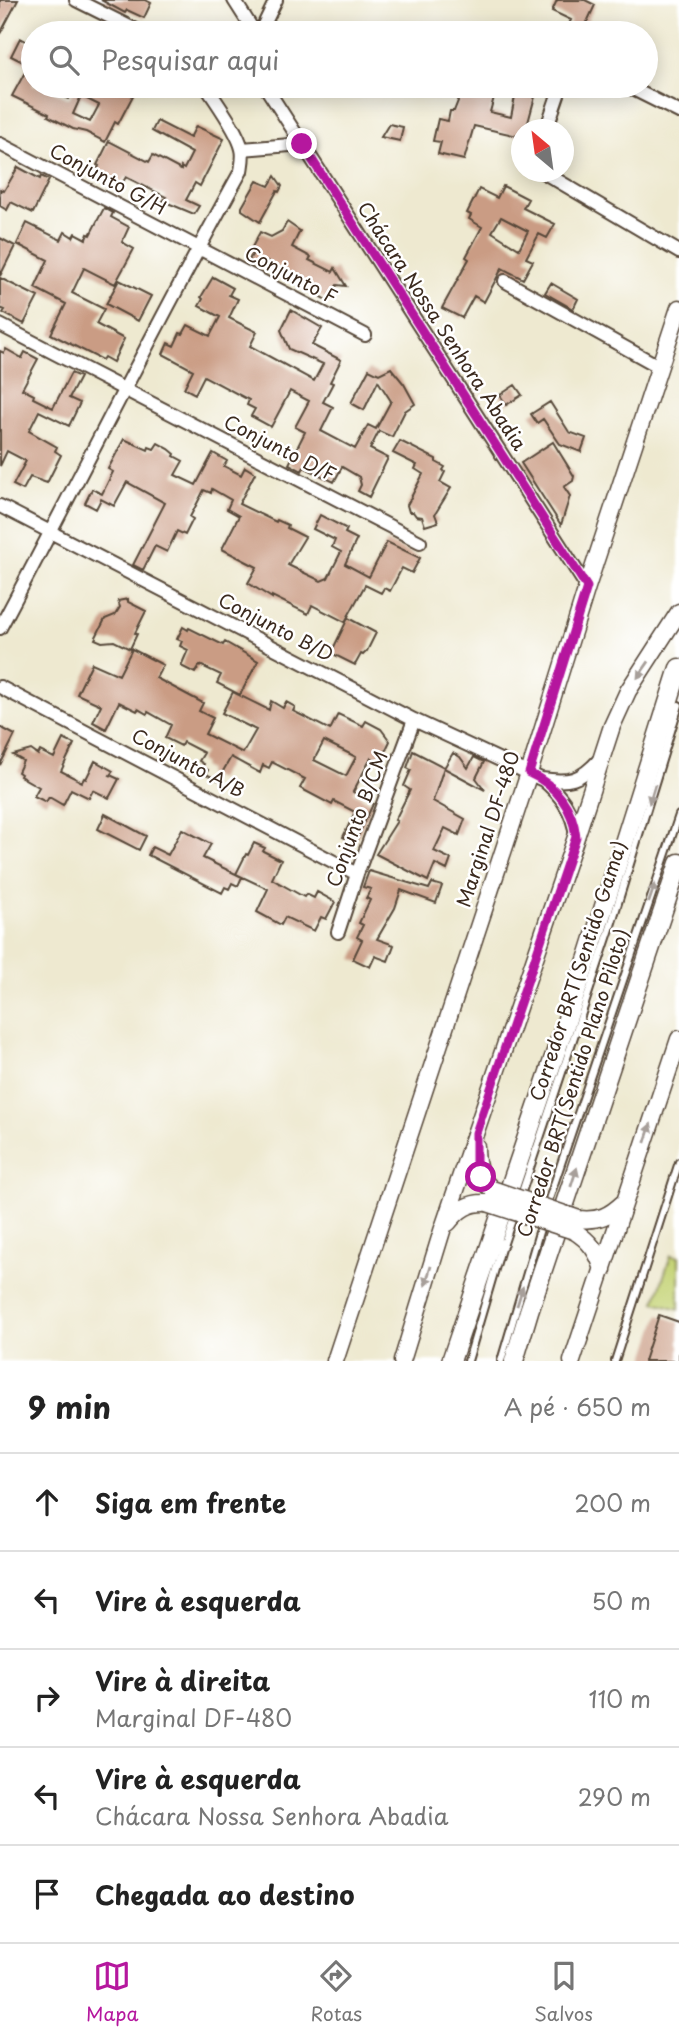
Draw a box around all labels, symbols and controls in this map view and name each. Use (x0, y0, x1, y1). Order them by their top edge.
search box (21, 21, 658, 98)
text: Pesquisar aqui (101, 40, 279, 79)
icon: search (45, 41, 83, 79)
north arrow (511, 119, 574, 182)
route end (286, 128, 317, 159)
street label: Conjunto G/H (45, 136, 172, 221)
street label: Chácara Nossa Senhora Abadia (352, 195, 535, 456)
street label: Conjunto F (240, 238, 343, 310)
street label: Conjunto D/F (220, 407, 341, 487)
street label: Conjunto B/D (214, 585, 339, 667)
one-way arrow (636, 661, 650, 679)
street label: Conjunto A/B (127, 721, 250, 804)
street label: Conjunto B/CM (318, 747, 394, 891)
street label: Marginal DF-480 (449, 747, 526, 910)
one-way arrow (646, 784, 656, 805)
street label: Corredor BRT(Sentido Gama) (522, 837, 632, 1104)
one-way arrow (648, 883, 658, 904)
street label: Corredor BRT(Sentido Plano Piloto) (509, 925, 635, 1241)
one-way arrow (643, 1123, 654, 1144)
route start (465, 1161, 496, 1192)
one-way arrow (569, 1166, 580, 1187)
one-way arrow (423, 1265, 433, 1286)
one-way arrow (516, 1285, 526, 1306)
text: 9 min (28, 1384, 111, 1429)
text: A pé · 650 m (504, 1389, 651, 1424)
icon: ahead (28, 1483, 66, 1521)
text: Siga em frente (95, 1483, 286, 1522)
text: 200 m (574, 1485, 651, 1520)
icon: left (28, 1581, 66, 1619)
text: Vire à esquerda (95, 1581, 301, 1620)
text: 50 m (591, 1583, 651, 1618)
text: Vire à direita (95, 1661, 270, 1700)
icon: right (28, 1679, 66, 1717)
text: 110 m (589, 1681, 651, 1716)
text: Marginal DF-480 (95, 1700, 292, 1735)
text: Vire à esquerda (95, 1759, 301, 1798)
icon: left (28, 1777, 66, 1815)
text: 290 m (578, 1779, 651, 1814)
text: Chácara Nossa Senhora Abadia (95, 1798, 448, 1833)
icon: arrive (28, 1875, 66, 1913)
text: Chegada ao destino (95, 1875, 354, 1914)
tab: Mapa (86, 1957, 138, 2027)
tab: Rotas (311, 1957, 362, 2027)
tab: Salvos (534, 1957, 593, 2027)

